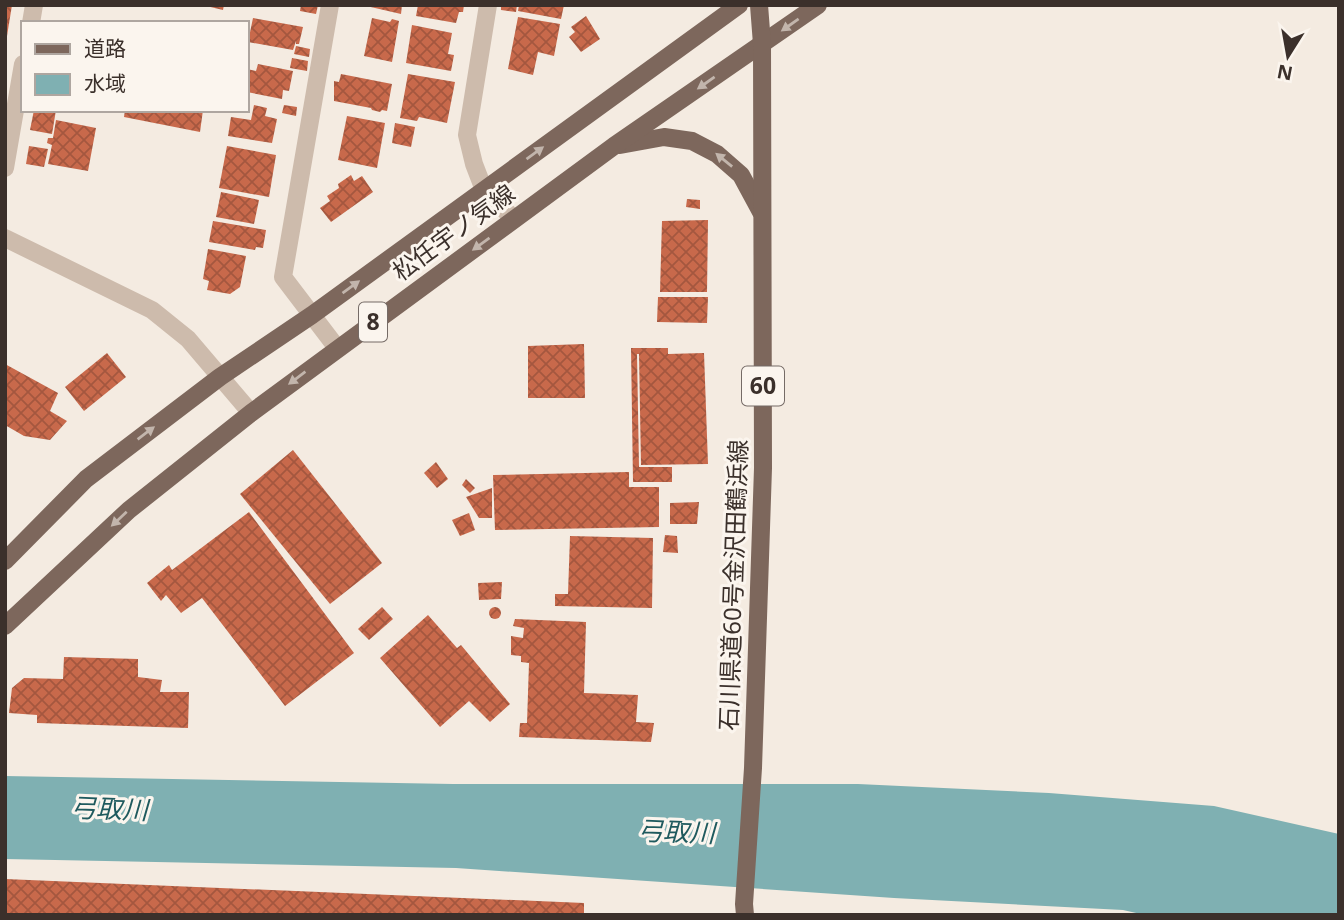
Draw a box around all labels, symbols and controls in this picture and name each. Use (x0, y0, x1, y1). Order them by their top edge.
one-way arrow (781, 18, 799, 32)
legend (21, 21, 248, 112)
north arrow (1253, 21, 1323, 91)
text: 道路 (84, 34, 126, 62)
text: N (1275, 58, 1295, 87)
text: 水域 (84, 69, 126, 97)
one-way arrow (697, 76, 715, 90)
one-way arrow (526, 146, 544, 160)
one-way arrow (715, 153, 733, 168)
street label: 松任宇ノ気線 (385, 176, 521, 287)
one-way arrow (472, 236, 490, 250)
one-way arrow (342, 280, 360, 294)
road number: 8 (359, 302, 387, 342)
road number: 60 (742, 366, 784, 406)
one-way arrow (288, 371, 307, 385)
one-way arrow (137, 426, 155, 441)
street label: 石川県道60号金沢田鶴浜線 (711, 439, 754, 731)
one-way arrow (111, 510, 128, 526)
water label: 弓取川 (69, 789, 152, 827)
water label: 弓取川 (636, 812, 719, 850)

